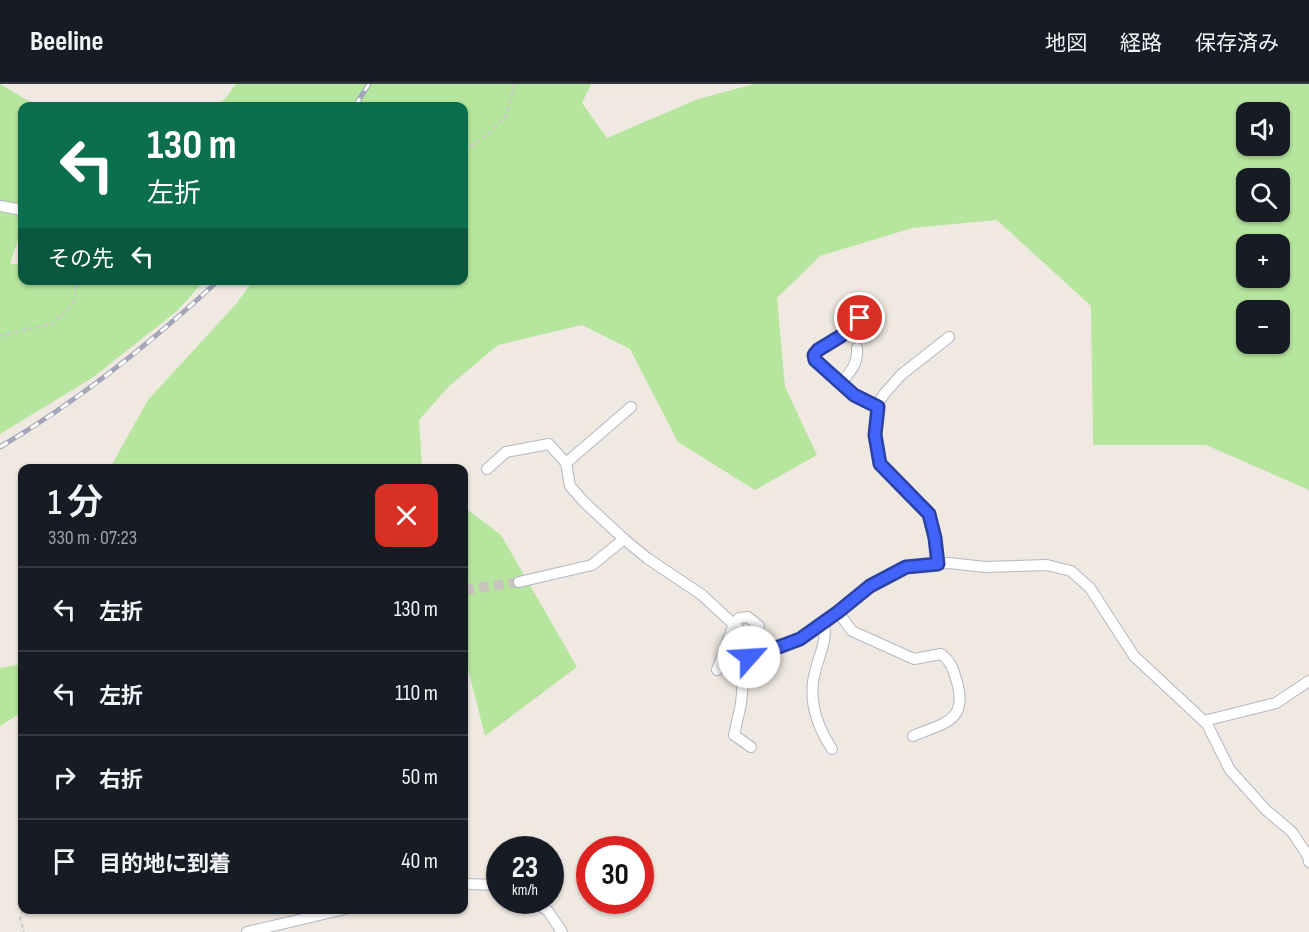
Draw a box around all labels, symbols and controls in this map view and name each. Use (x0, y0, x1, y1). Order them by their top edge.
text: Beeline (30, 25, 103, 58)
text: 地図 (1045, 31, 1087, 56)
text: 経路 (1120, 31, 1162, 56)
text: 保存済み (1195, 31, 1279, 56)
map controls (1236, 102, 1290, 354)
button: sound (1236, 102, 1290, 156)
text: 130 m (147, 120, 237, 171)
icon: left (48, 126, 126, 204)
button: search (1236, 168, 1290, 222)
text: 左折 (147, 178, 201, 210)
button: + (1236, 234, 1290, 288)
icon: left (126, 240, 159, 273)
text: その先 (48, 246, 114, 273)
pin (834, 292, 885, 343)
button: − (1236, 300, 1290, 354)
icon: arrive (843, 301, 876, 334)
text: 1 分 (48, 482, 103, 525)
button: close (375, 484, 438, 547)
text: 330 m · 07:23 (48, 526, 137, 550)
icon: left (48, 593, 81, 626)
text: 130 m (394, 596, 438, 623)
text: 左折 (99, 599, 143, 626)
position arrow (717, 625, 781, 689)
icon: left (48, 677, 81, 710)
text: 110 m (395, 680, 438, 707)
text: 左折 (99, 683, 143, 710)
icon: right (48, 761, 81, 794)
text: 50 m (402, 764, 438, 791)
text: 右折 (99, 767, 143, 794)
speed limit sign: 30 (576, 836, 654, 914)
icon: arrive (48, 845, 81, 878)
text: 40 m (401, 848, 438, 875)
text: 23 (512, 850, 538, 886)
text: 目的地に到着 (99, 851, 231, 878)
text: km/h (512, 881, 538, 900)

